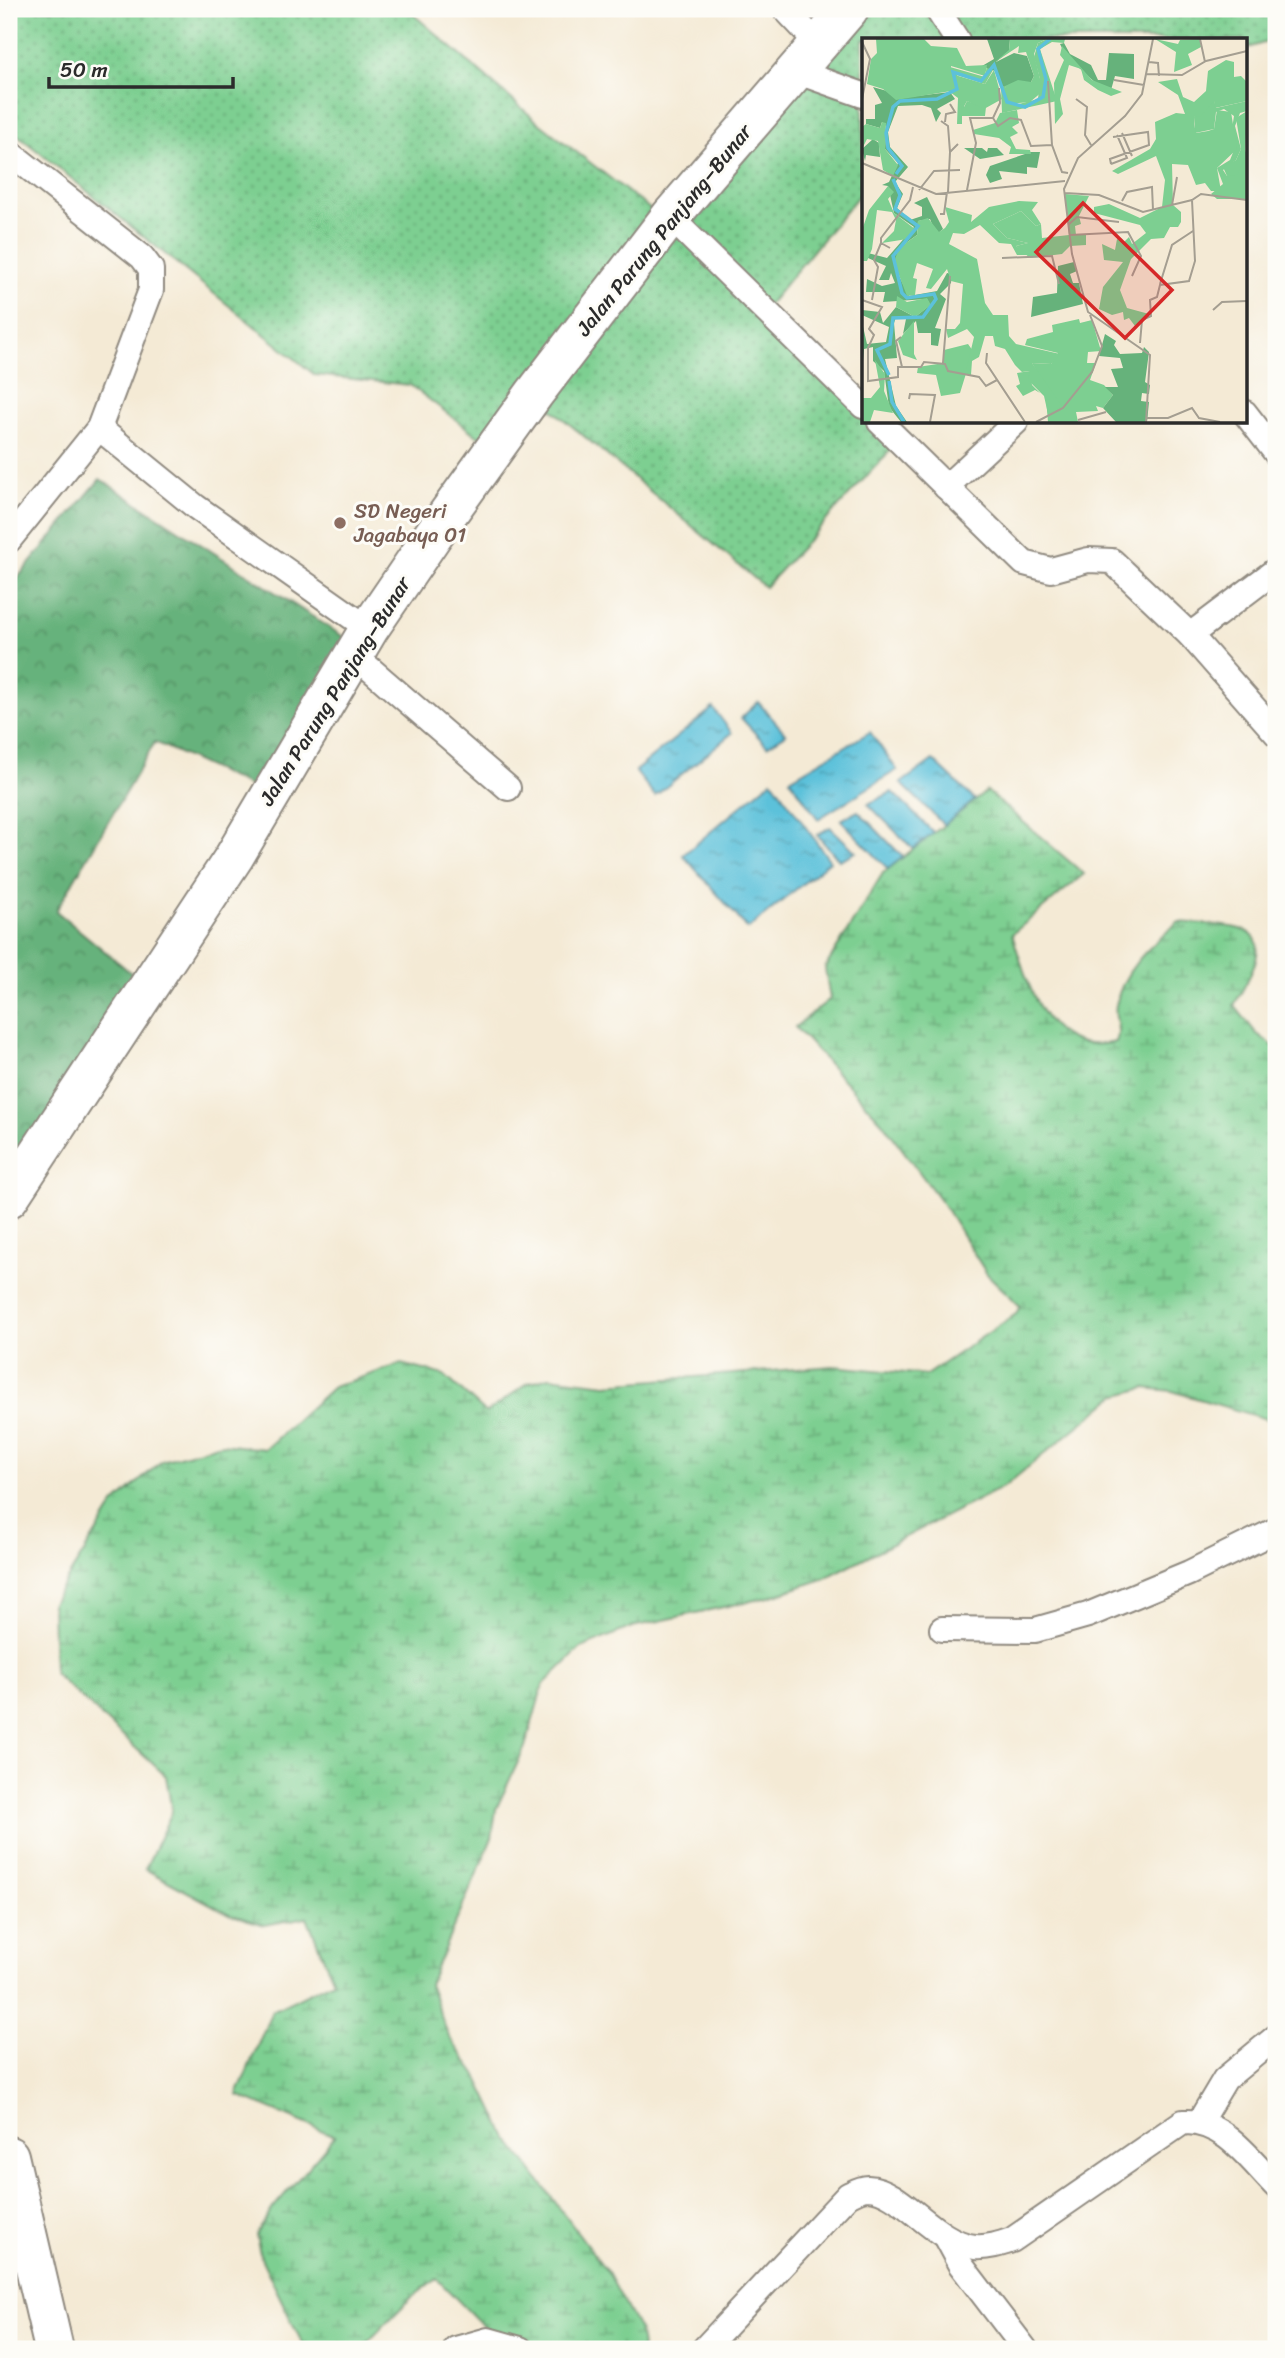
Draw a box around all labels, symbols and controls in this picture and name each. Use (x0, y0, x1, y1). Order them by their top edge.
inset map (862, 38, 1246, 424)
scale bar (49, 46, 233, 90)
text: 50 m (60, 51, 108, 89)
street label: Jalan Parung Panjang–Bunar (565, 114, 763, 346)
place label: SD Negeri Jagabaya 01 (353, 492, 466, 554)
marker: SD Negeri Jagabaya 01 (332, 515, 348, 531)
street label: Jalan Parung Panjang–Bunar (248, 568, 422, 814)

